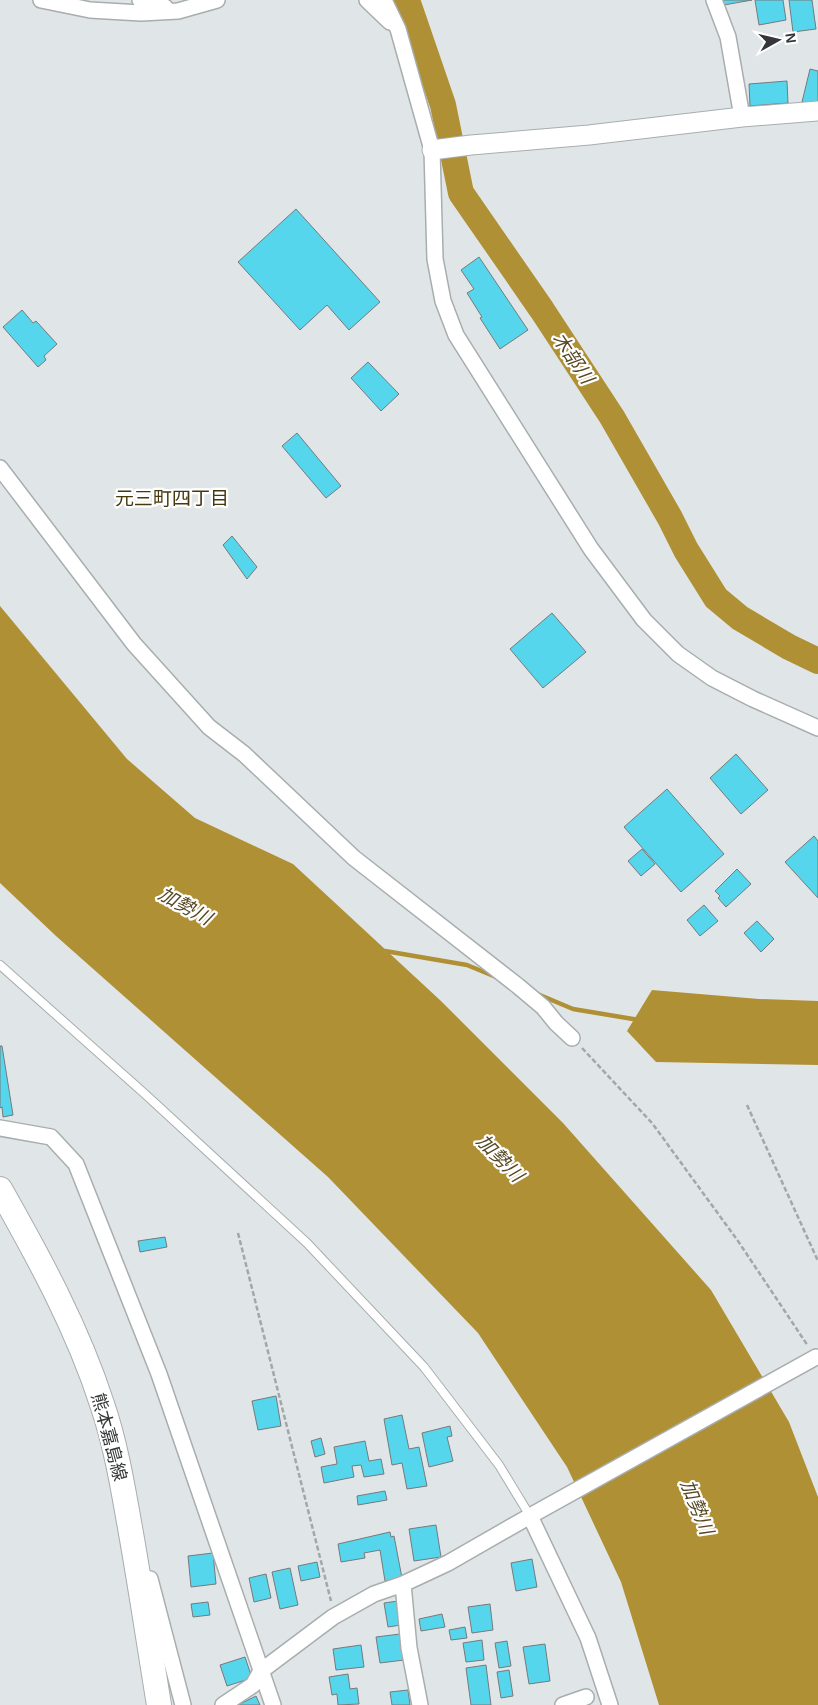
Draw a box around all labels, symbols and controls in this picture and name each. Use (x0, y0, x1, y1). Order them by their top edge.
north arrow (753, 15, 803, 65)
text: N (782, 32, 800, 44)
water label: 木部川 (548, 328, 599, 389)
district label: 元三町四丁目 (115, 488, 229, 509)
water label: 加勢川 (155, 883, 217, 930)
water label: 加勢川 (473, 1130, 529, 1187)
street label: 熊本嘉島線 (88, 1391, 130, 1483)
water label: 加勢川 (677, 1477, 718, 1539)

